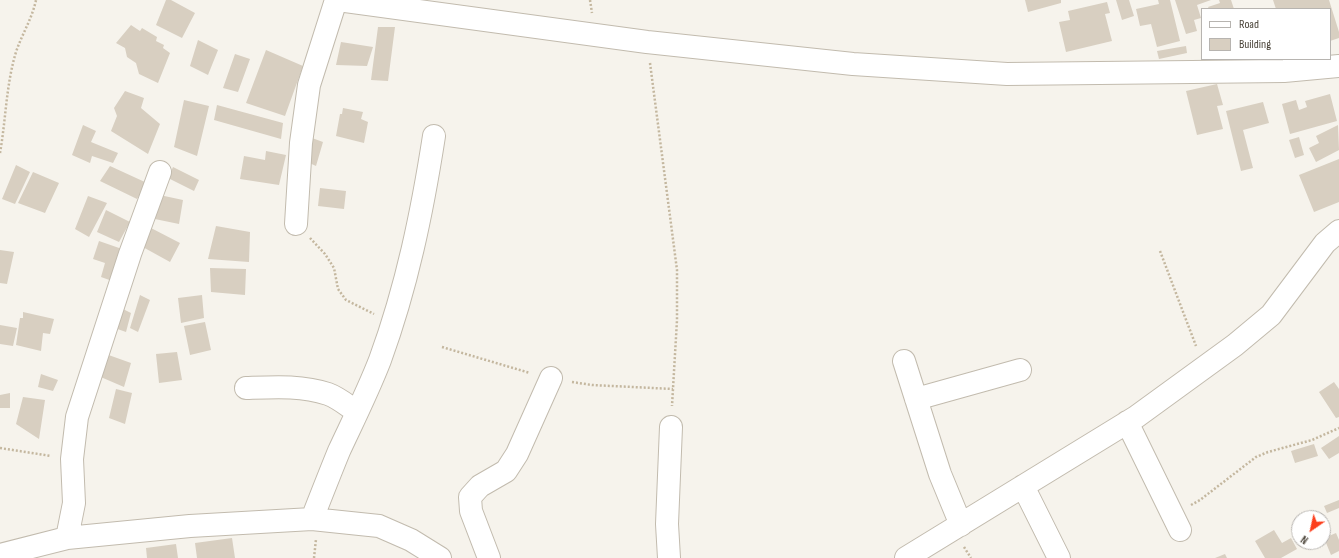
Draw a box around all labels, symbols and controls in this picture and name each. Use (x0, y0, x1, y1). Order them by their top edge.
legend (1201, 8, 1331, 60)
text: Road (1239, 17, 1259, 32)
text: Building (1239, 37, 1271, 52)
north arrow (1291, 510, 1331, 550)
text: N (1298, 533, 1311, 547)

